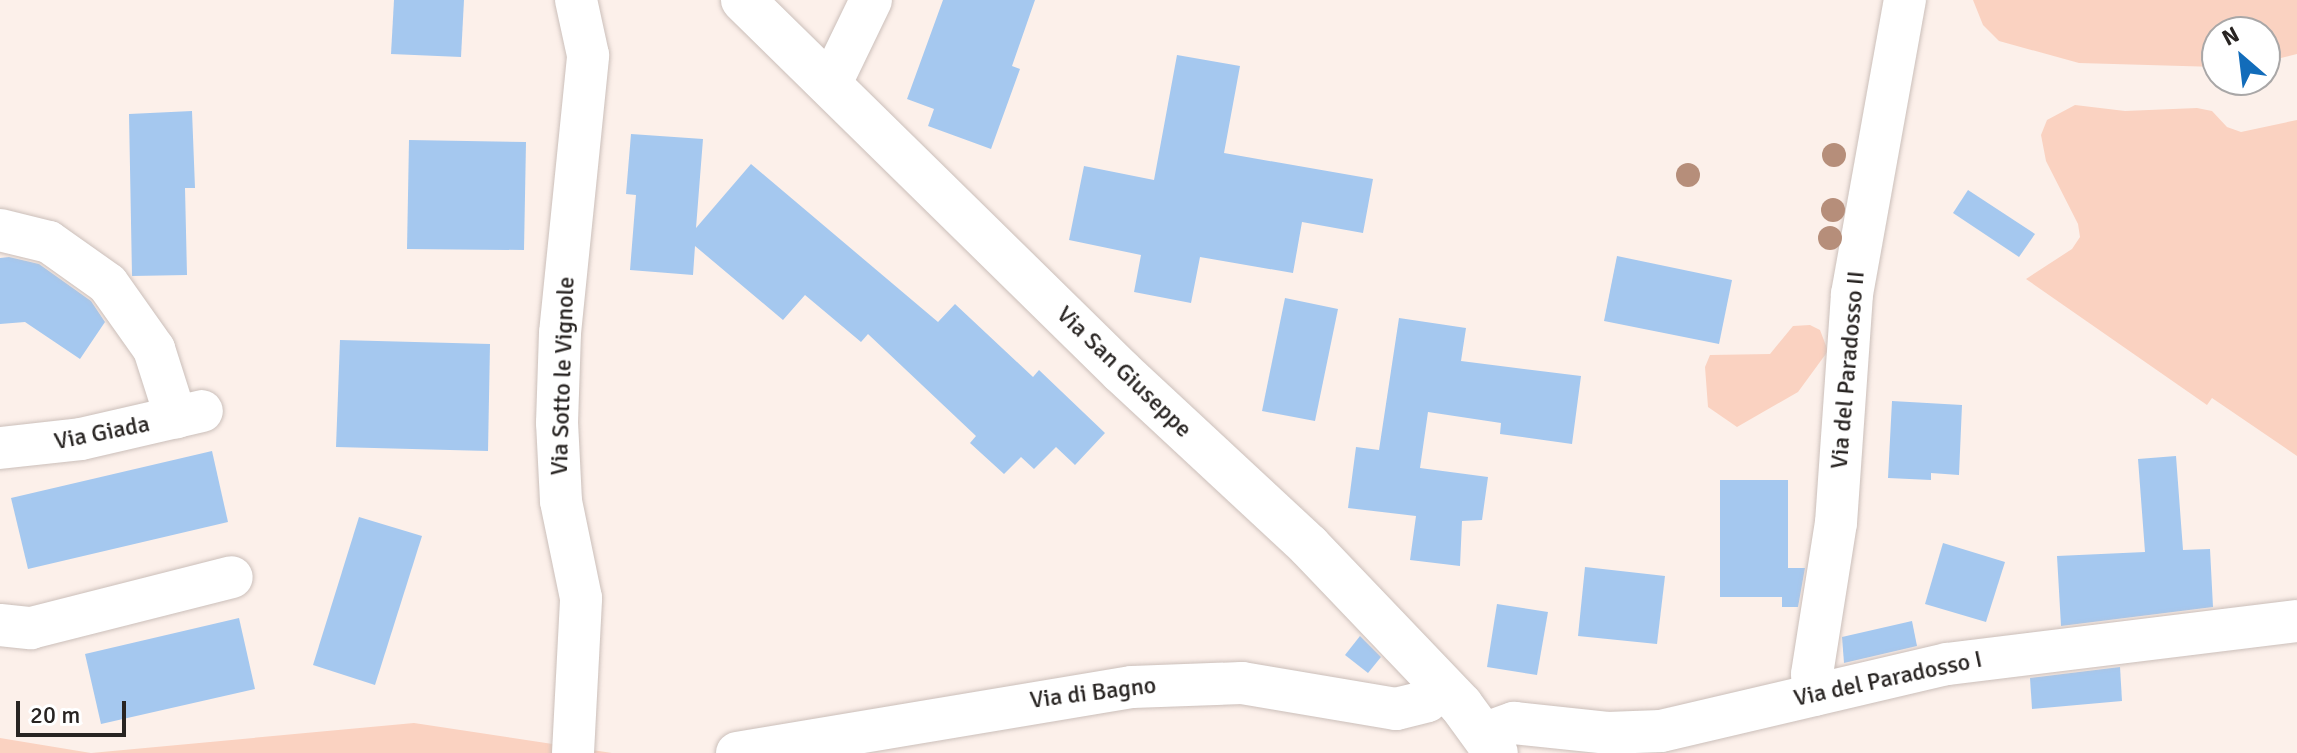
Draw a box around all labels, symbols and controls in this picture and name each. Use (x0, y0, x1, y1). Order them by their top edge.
north arrow (2201, 16, 2281, 96)
text: N (2217, 21, 2244, 52)
street label: Via del Paradosso II (1825, 270, 1871, 470)
street label: Via Sotto le Vignole (545, 276, 581, 476)
street label: Via San Giuseppe (1050, 300, 1198, 444)
street label: Via Giada (52, 410, 152, 456)
street label: Via del Paradosso I (1791, 645, 1985, 713)
street label: Via di Bagno (1028, 671, 1158, 715)
scale bar (20, 685, 130, 735)
text: 20 m (30, 700, 80, 730)

